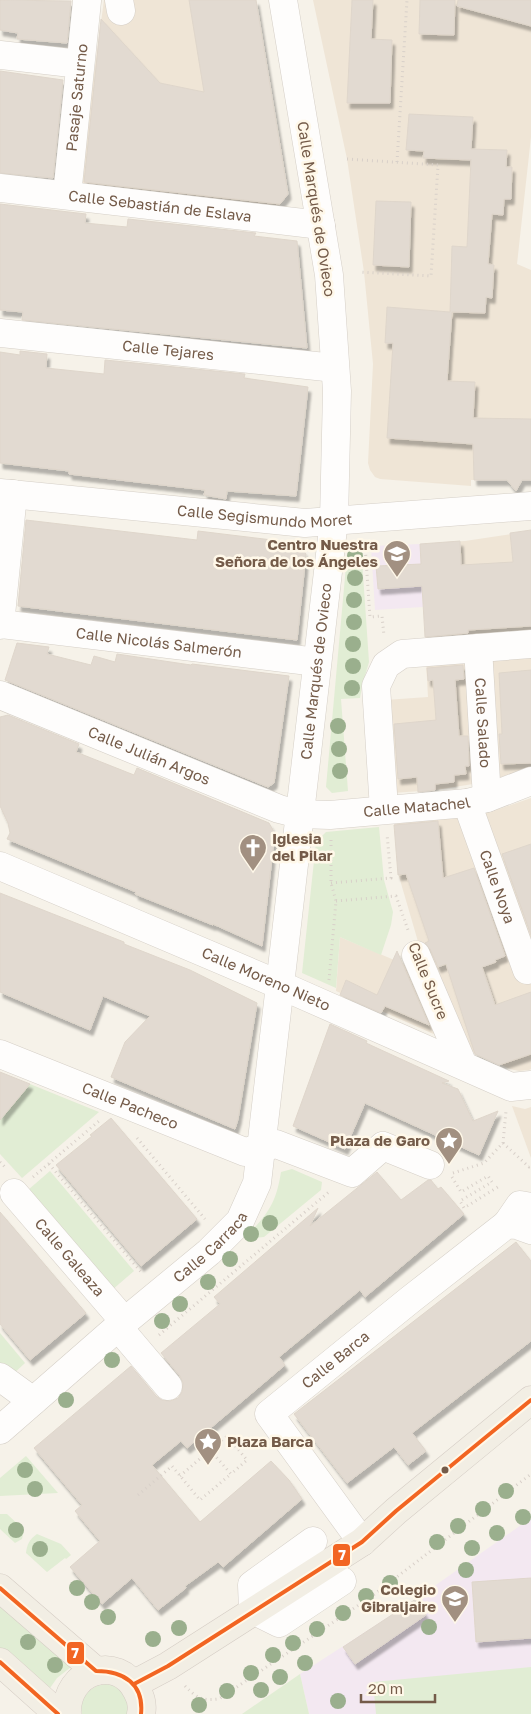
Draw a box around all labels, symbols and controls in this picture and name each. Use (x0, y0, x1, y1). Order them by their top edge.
street label: Pasaje Saturno (62, 43, 91, 152)
street label: Calle Marqués de Ovieco (294, 120, 340, 298)
street label: Calle Sebastián de Eslava (67, 186, 253, 225)
street label: Calle Tejares (121, 336, 215, 363)
street label: Calle Segismundo Moret (176, 500, 353, 531)
place label: Centro Nuestra Señora de los Ángeles (215, 535, 378, 570)
school or university icon: Centro Nuestra Señora de los Ángeles (382, 539, 412, 578)
street label: Calle Marqués de Ovieco (296, 582, 335, 761)
street label: Calle Nicolás Salmerón (75, 623, 243, 661)
street label: Calle Salado (472, 677, 495, 768)
street label: Calle Julián Argos (86, 722, 213, 788)
street label: Calle Matachel (362, 793, 472, 820)
place label: Iglesia del Pilar (272, 829, 333, 864)
church icon: Iglesia del Pilar (238, 833, 268, 872)
street label: Calle Noya (477, 847, 520, 926)
street label: Calle Sucre (405, 939, 453, 1022)
street label: Calle Moreno Nieto (199, 943, 333, 1014)
street label: Calle Pacheco (80, 1078, 181, 1132)
place icon: Plaza de Garo (434, 1126, 464, 1165)
place label: Plaza de Garo (330, 1131, 430, 1149)
street label: Calle Carraca (169, 1209, 251, 1286)
street label: Calle Galeaza (32, 1214, 109, 1300)
street label: Calle Barca (298, 1327, 372, 1392)
place icon: Plaza Barca (193, 1427, 223, 1466)
place label: Plaza Barca (227, 1432, 313, 1450)
unlabelled marker (440, 1465, 450, 1475)
line badge: 7 (332, 1543, 351, 1567)
text: 7 (338, 1546, 346, 1563)
place label: Colegio Gibraljaire (361, 1580, 436, 1615)
school or university icon: Colegio Gibraljaire (440, 1584, 470, 1623)
line badge: 7 (66, 1641, 85, 1665)
text: 7 (71, 1644, 79, 1661)
scale bar (361, 1672, 435, 1704)
text: 20 m (368, 1679, 403, 1697)

